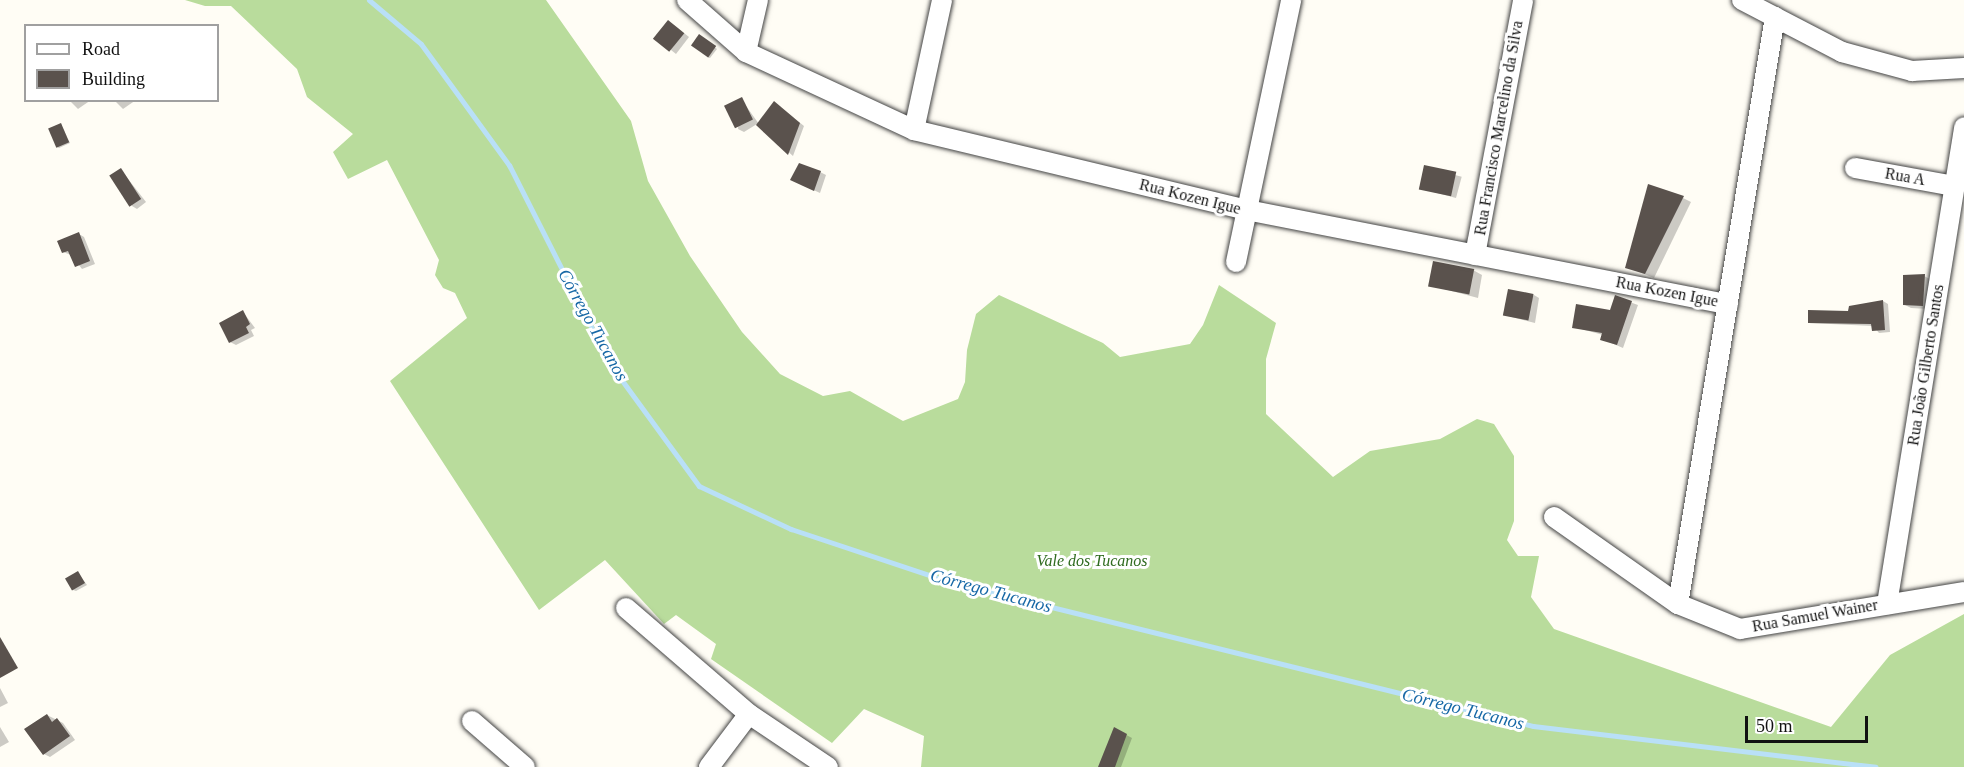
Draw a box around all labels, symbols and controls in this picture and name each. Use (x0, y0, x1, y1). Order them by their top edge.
street label: Rua Francisco Marcelino da Silva (1471, 19, 1527, 237)
legend (24, 24, 219, 102)
text: Road (82, 39, 120, 59)
text: Building (82, 69, 145, 89)
street label: Rua A (1883, 164, 1927, 190)
street label: Rua Kozen Igue (1137, 175, 1243, 219)
water label: Córrego Tucanos (553, 265, 633, 385)
street label: Rua Kozen Igue (1614, 273, 1720, 311)
street label: Rua João Gilberto Santos (1904, 283, 1948, 447)
park label: Vale dos Tucanos (1036, 551, 1148, 571)
water label: Córrego Tucanos (928, 564, 1054, 618)
street label: Rua Samuel Wainer (1751, 595, 1879, 637)
water label: Córrego Tucanos (1400, 683, 1526, 735)
scale bar (1748, 704, 1871, 742)
text: 50 m (1756, 716, 1793, 736)

